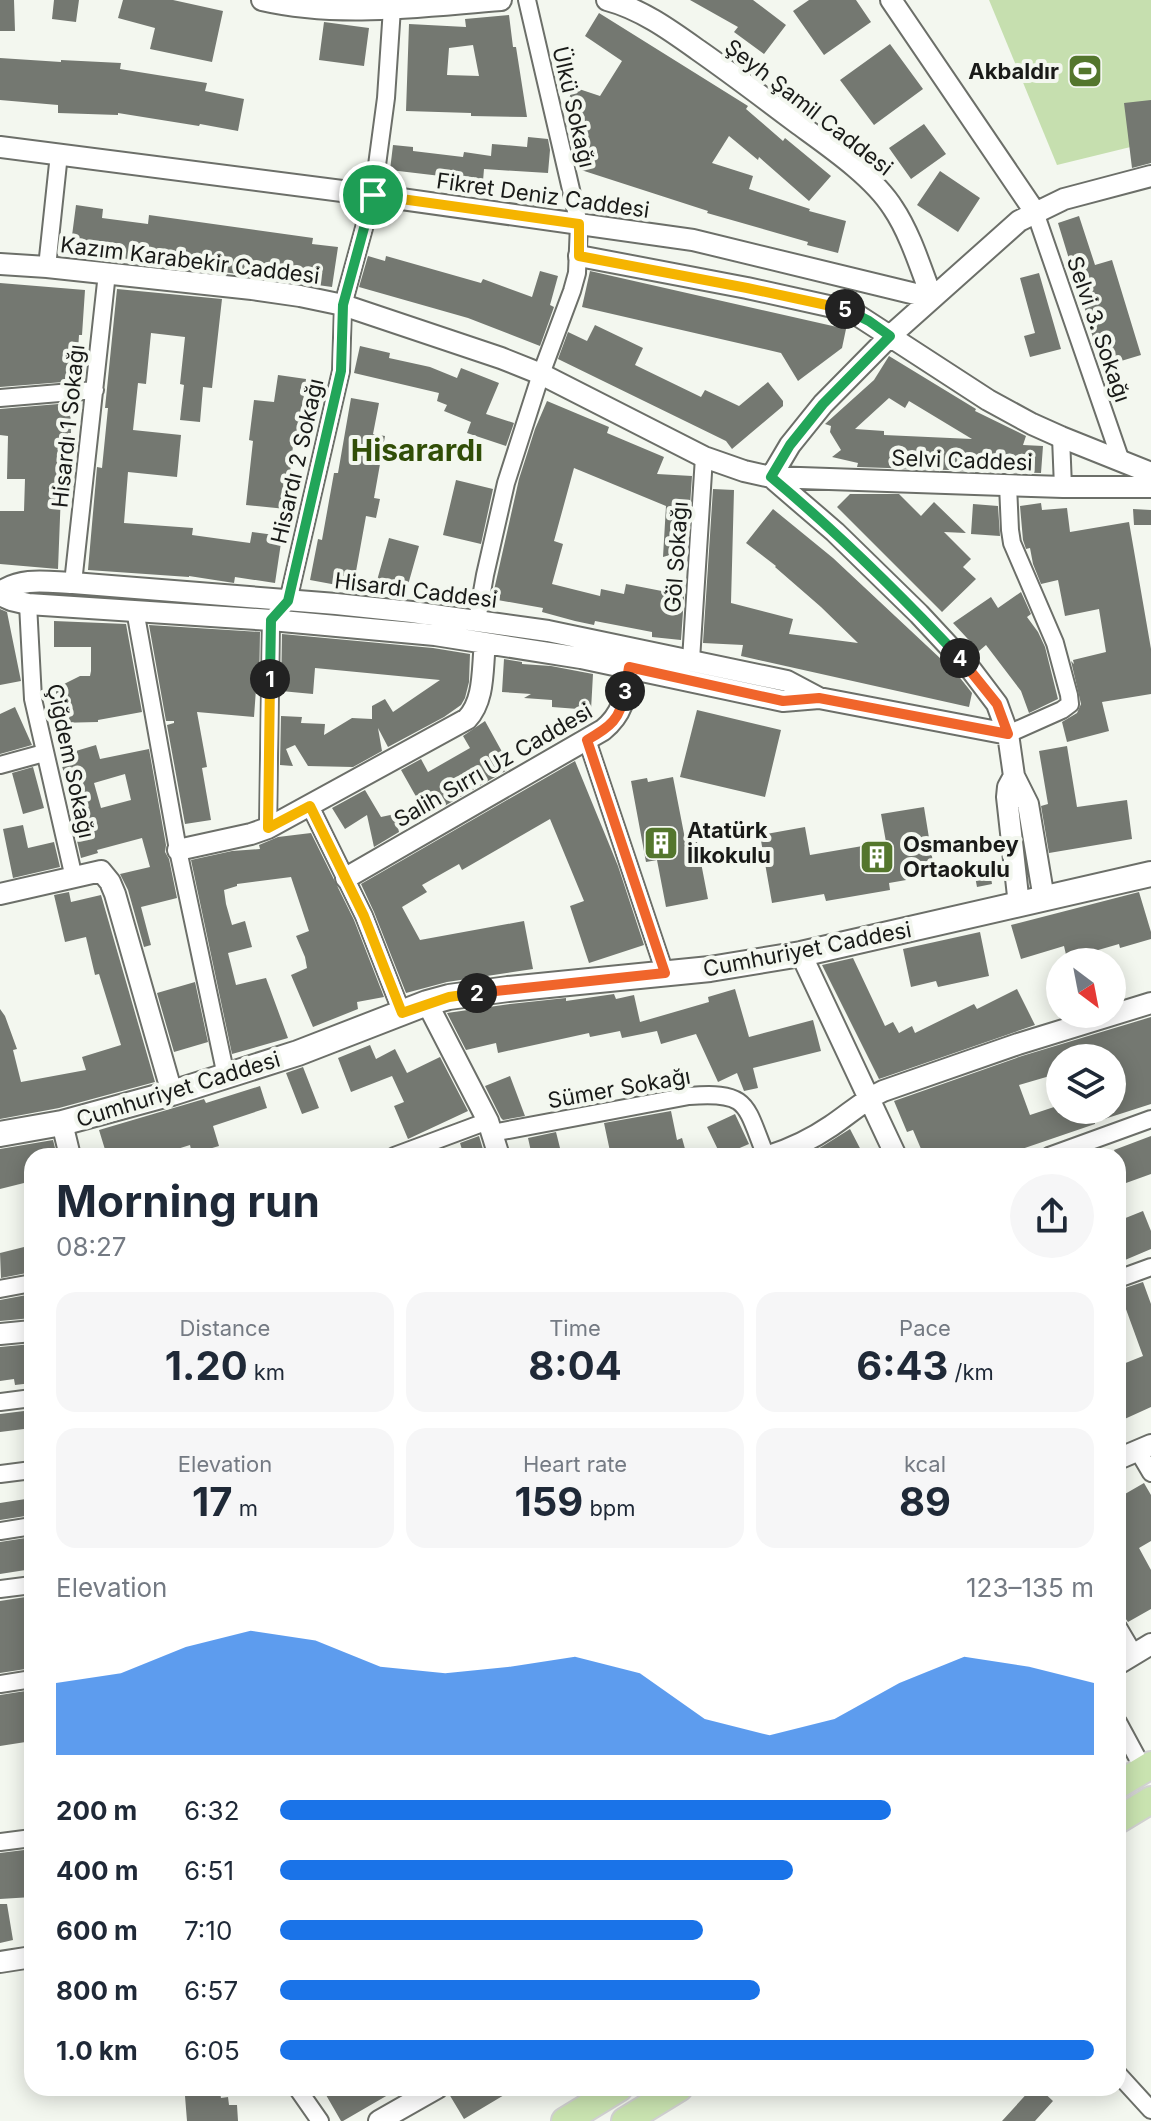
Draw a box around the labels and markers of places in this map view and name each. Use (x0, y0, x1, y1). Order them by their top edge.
sports icon: Akbaldır (1066, 52, 1104, 90)
place label: Akbaldır (968, 58, 1059, 84)
pin (339, 161, 407, 229)
pin: 5 (825, 289, 865, 329)
pin: 4 (940, 638, 980, 678)
pin: 1 (250, 659, 290, 699)
pin: 3 (605, 671, 645, 711)
place label: Atatürk İlkokulu (687, 817, 771, 868)
building icon: Atatürk İlkokulu (642, 824, 680, 862)
place label: Osmanbey Ortaokulu (903, 831, 1019, 882)
building icon: Osmanbey Ortaokulu (858, 838, 896, 876)
pin: 2 (457, 973, 497, 1013)

